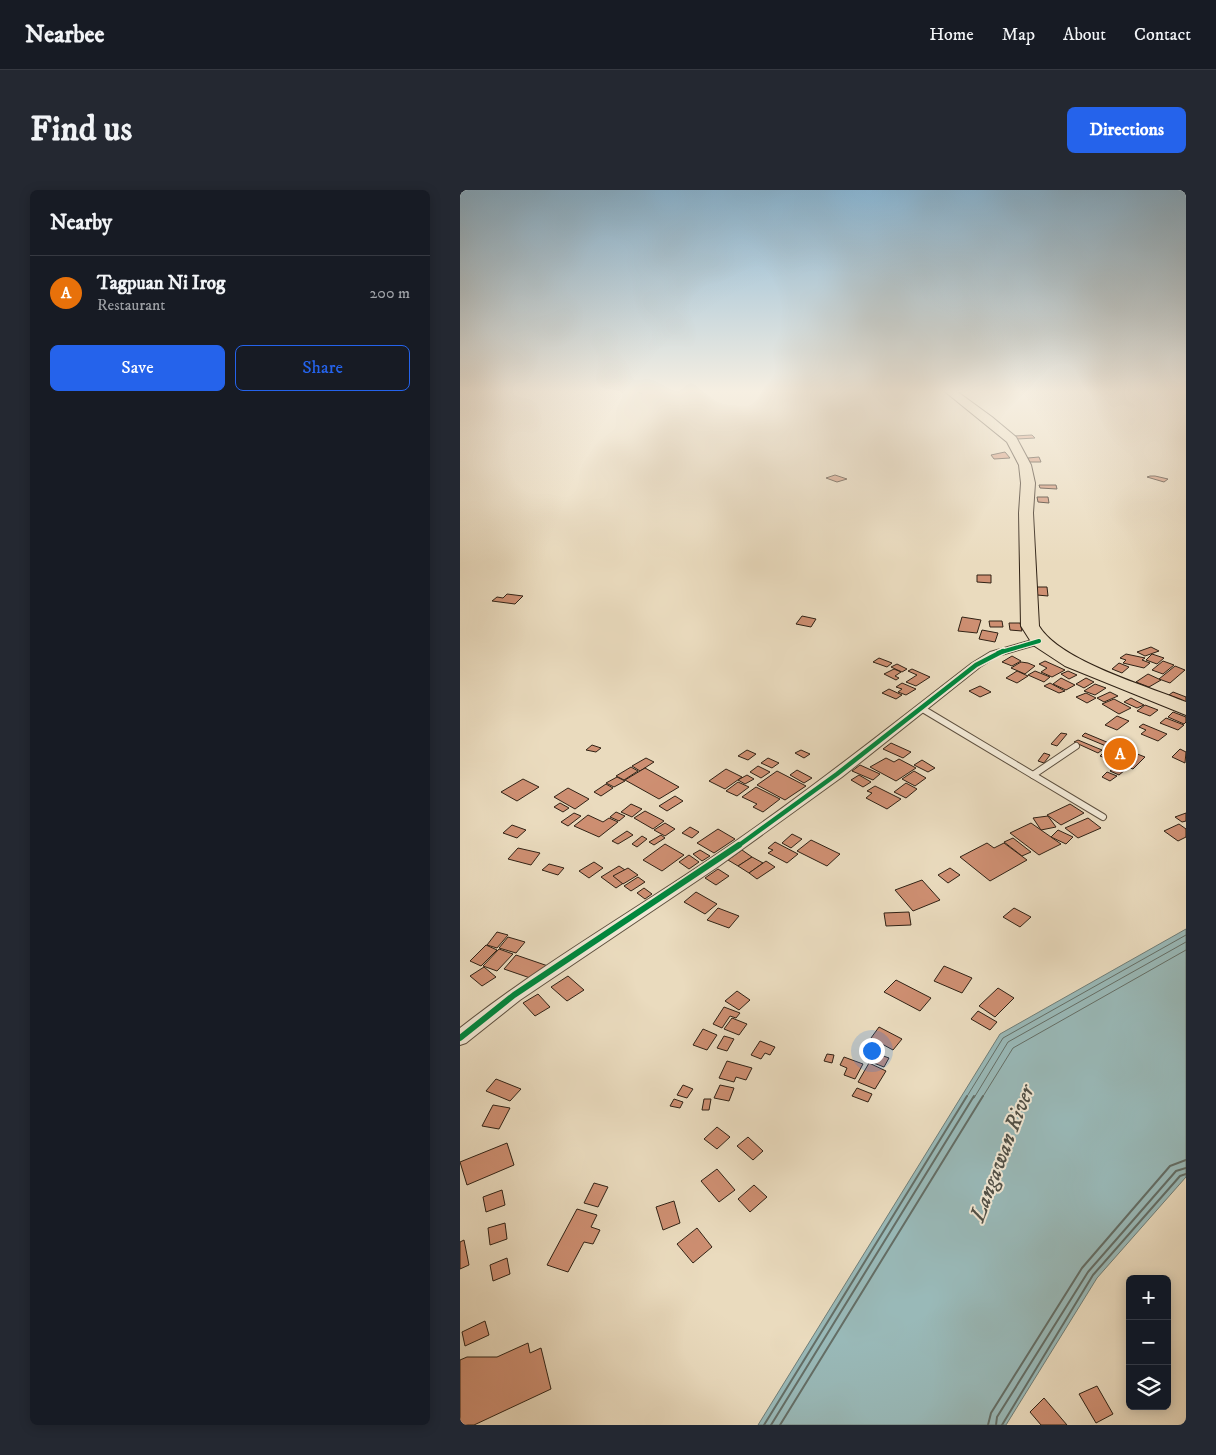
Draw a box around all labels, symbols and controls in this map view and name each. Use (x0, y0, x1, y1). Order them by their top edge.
text: Nearbee (25, 20, 104, 50)
text: Home (929, 24, 974, 46)
text: Map (1002, 24, 1035, 46)
text: About (1063, 24, 1106, 46)
text: Contact (1134, 24, 1191, 46)
button: Directions (1067, 107, 1186, 153)
text: Find us (30, 108, 132, 152)
text: Nearby (50, 210, 112, 236)
text: Tagpuan Ni Irog (97, 272, 225, 295)
text: A (61, 283, 71, 303)
text: 200 m (369, 283, 410, 303)
text: Restaurant (97, 295, 165, 315)
button: Save (50, 345, 225, 391)
button: Share (235, 345, 410, 391)
pin: A (1104, 735, 1136, 773)
your location (859, 1038, 885, 1064)
water label: Langawan River (963, 1079, 1042, 1227)
map controls (1126, 1275, 1171, 1410)
button: + (1126, 1275, 1171, 1320)
button: − (1126, 1320, 1171, 1365)
button: layers (1126, 1365, 1171, 1410)

